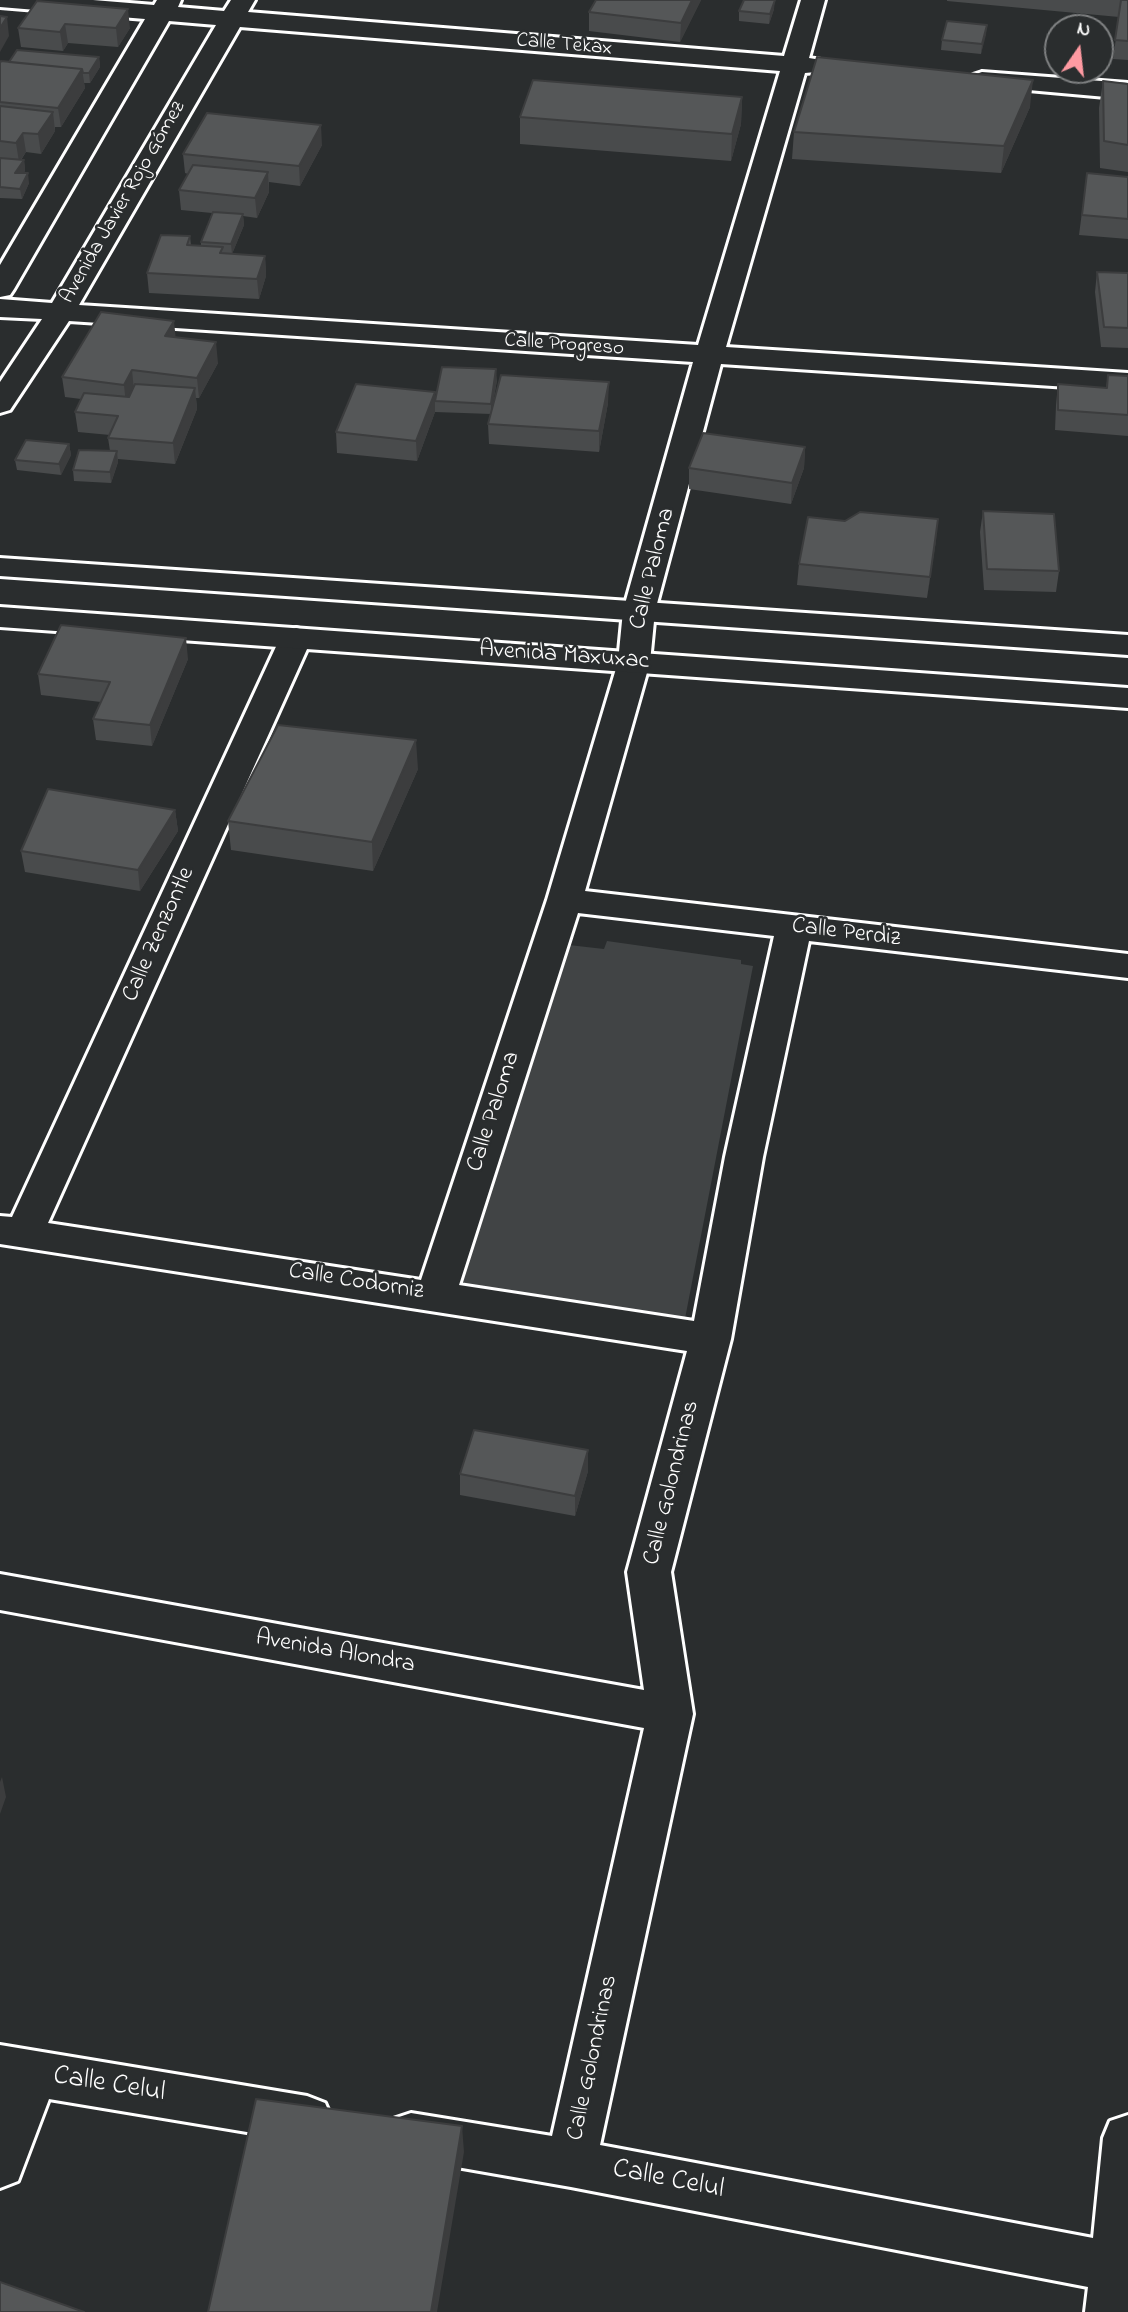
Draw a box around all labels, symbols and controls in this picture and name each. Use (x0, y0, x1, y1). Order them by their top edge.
north arrow (1044, 14, 1114, 84)
text: N (1074, 15, 1093, 45)
street label: Calle Tekax (515, 29, 613, 63)
street label: Avenida Javier Rojo Gómez (56, 97, 192, 309)
street label: Calle Progreso (503, 329, 625, 363)
street label: Calle Paloma (625, 505, 683, 633)
street label: Avenida Maxuxac (478, 637, 650, 677)
street label: Calle Zenzontle (117, 863, 203, 1007)
street label: Calle Perdiz (790, 913, 902, 955)
street label: Calle Paloma (462, 1048, 528, 1176)
street label: Calle Codorniz (286, 1258, 426, 1308)
street label: Calle Golondrinas (639, 1398, 707, 1568)
street label: Avenida Alondra (253, 1625, 417, 1681)
street label: Calle Golondrinas (562, 1973, 626, 2143)
street label: Calle Celul (51, 2061, 167, 2111)
street label: Calle Celul (609, 2154, 727, 2208)

